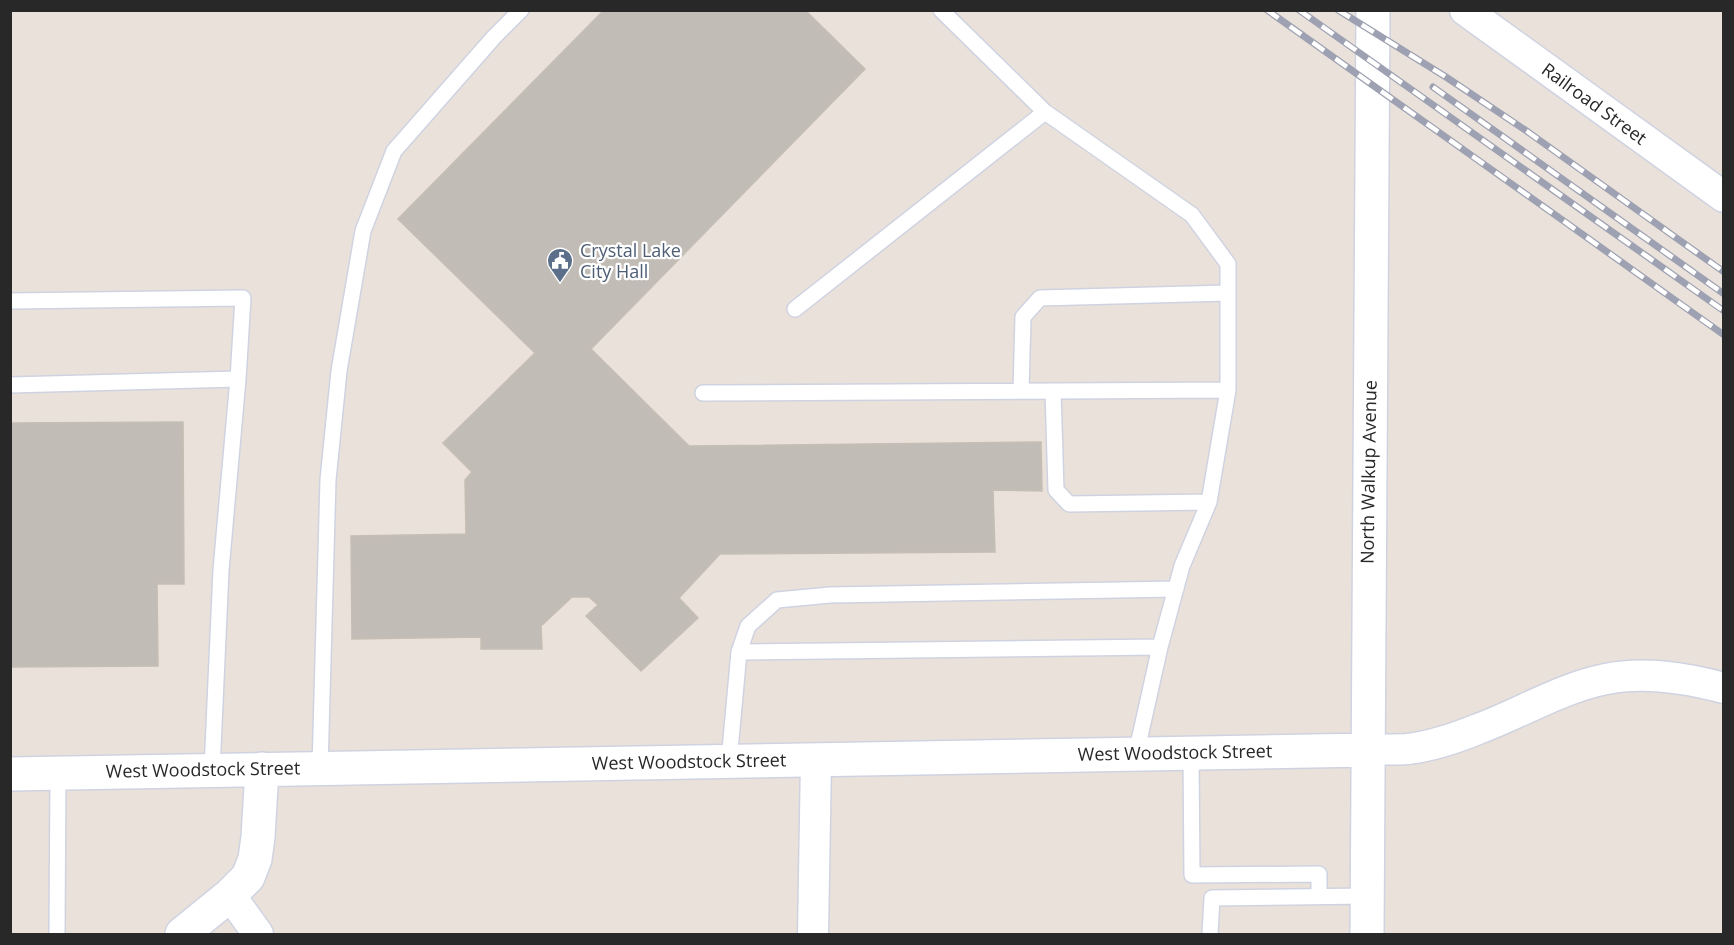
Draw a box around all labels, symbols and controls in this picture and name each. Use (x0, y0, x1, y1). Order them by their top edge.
street label: Railroad Street (1537, 57, 1652, 149)
place label: Crystal Lake City Hall (580, 238, 681, 283)
public building icon: Crystal Lake City Hall (545, 246, 575, 284)
street label: North Walkup Avenue (1354, 380, 1382, 564)
street label: West Woodstock Street (1078, 738, 1272, 766)
street label: West Woodstock Street (592, 747, 786, 775)
street label: West Woodstock Street (106, 755, 300, 783)

